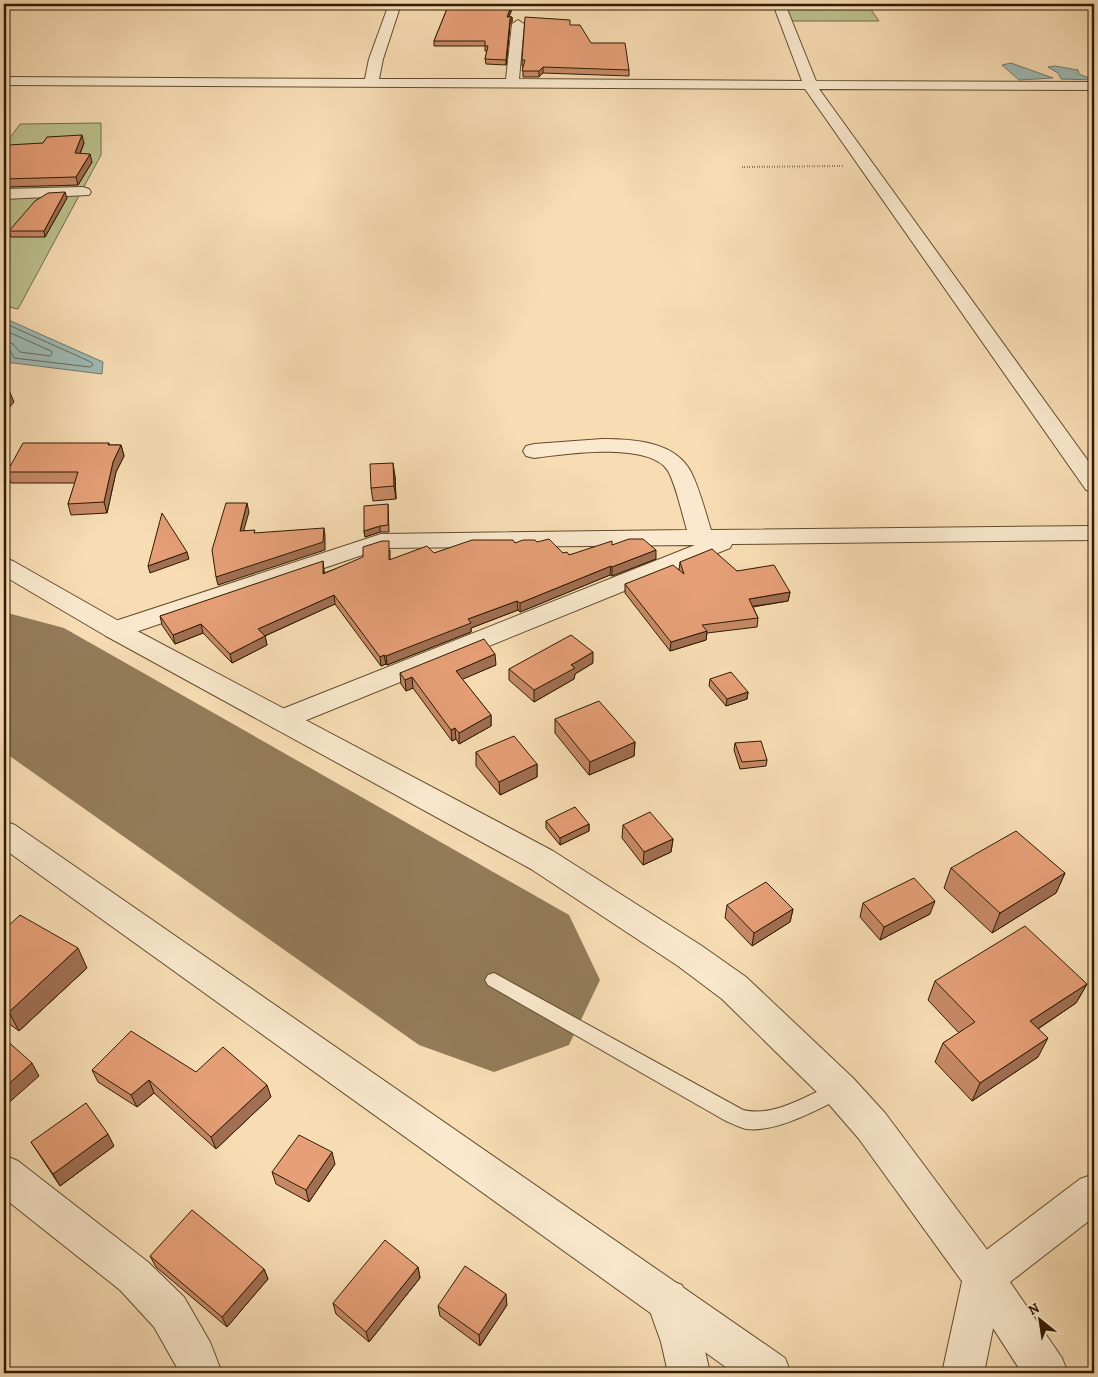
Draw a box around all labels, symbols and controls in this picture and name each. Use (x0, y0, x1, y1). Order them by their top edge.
north arrow (1016, 1294, 1066, 1344)
text: N (1025, 1298, 1043, 1320)

